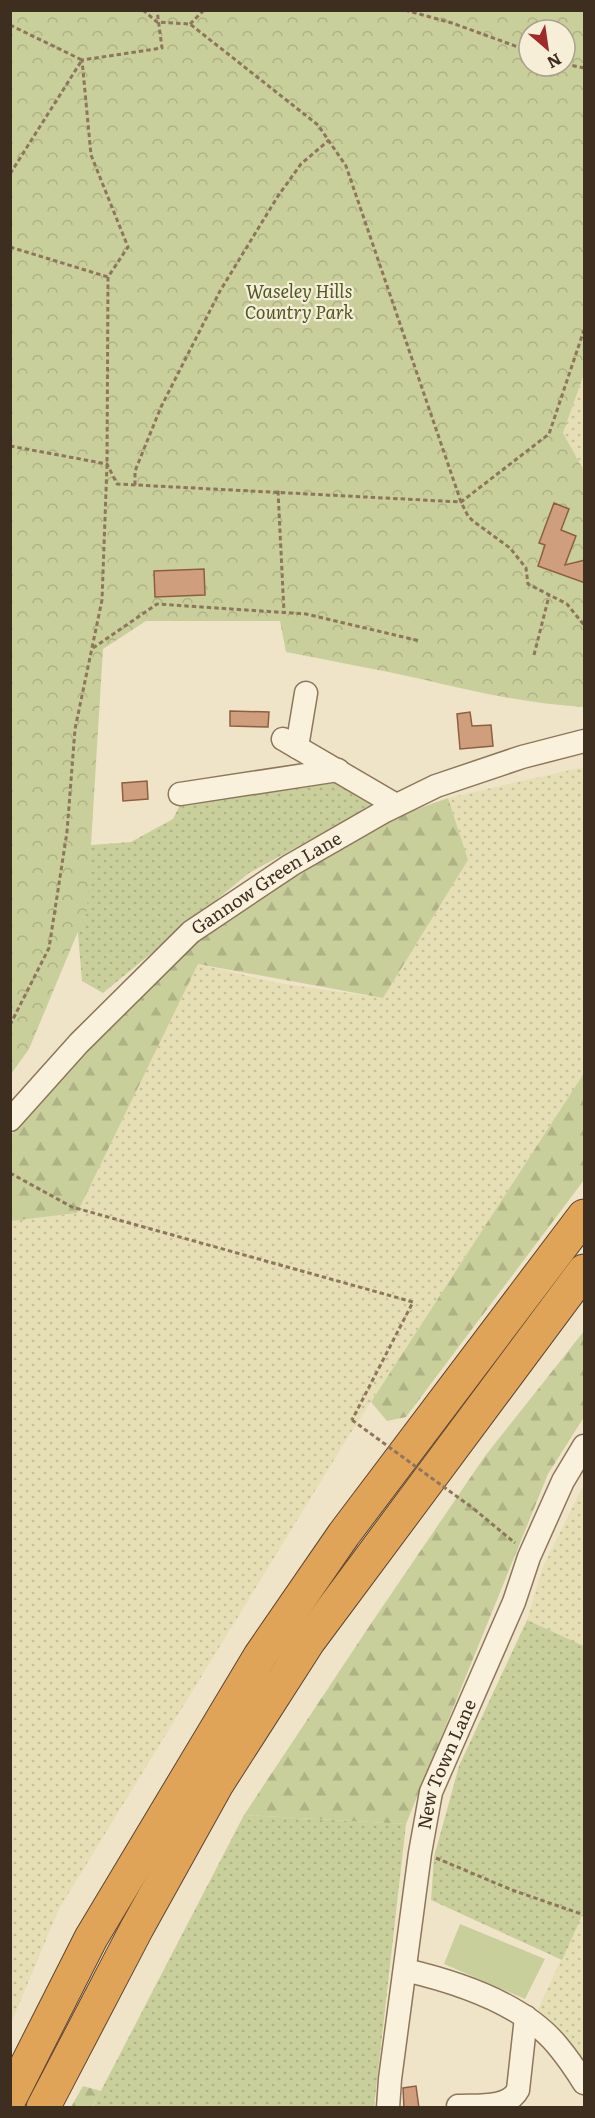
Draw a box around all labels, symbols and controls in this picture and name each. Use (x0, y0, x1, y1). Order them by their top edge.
north arrow (517, 18, 577, 78)
text: N (543, 48, 566, 76)
park label: Waseley Hills Country Park (245, 277, 353, 325)
street label: Gannow Green Lane (185, 824, 346, 940)
street label: New Town Lane (409, 1694, 482, 1832)

